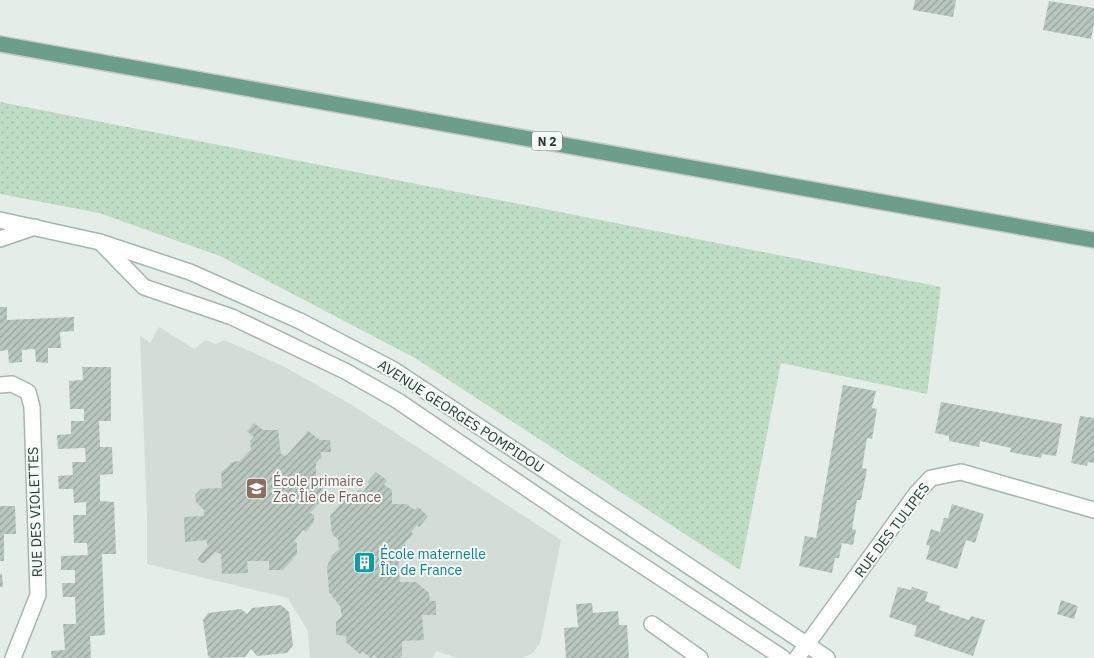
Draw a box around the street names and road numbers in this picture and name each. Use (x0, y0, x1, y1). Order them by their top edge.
road number: N 2 (532, 132, 562, 150)
street label: AVENUE GEORGES POMPIDOU (375, 355, 547, 477)
street label: RUE DES VIOLETTES (24, 446, 46, 578)
street label: RUE DES TULIPES (851, 479, 933, 581)

